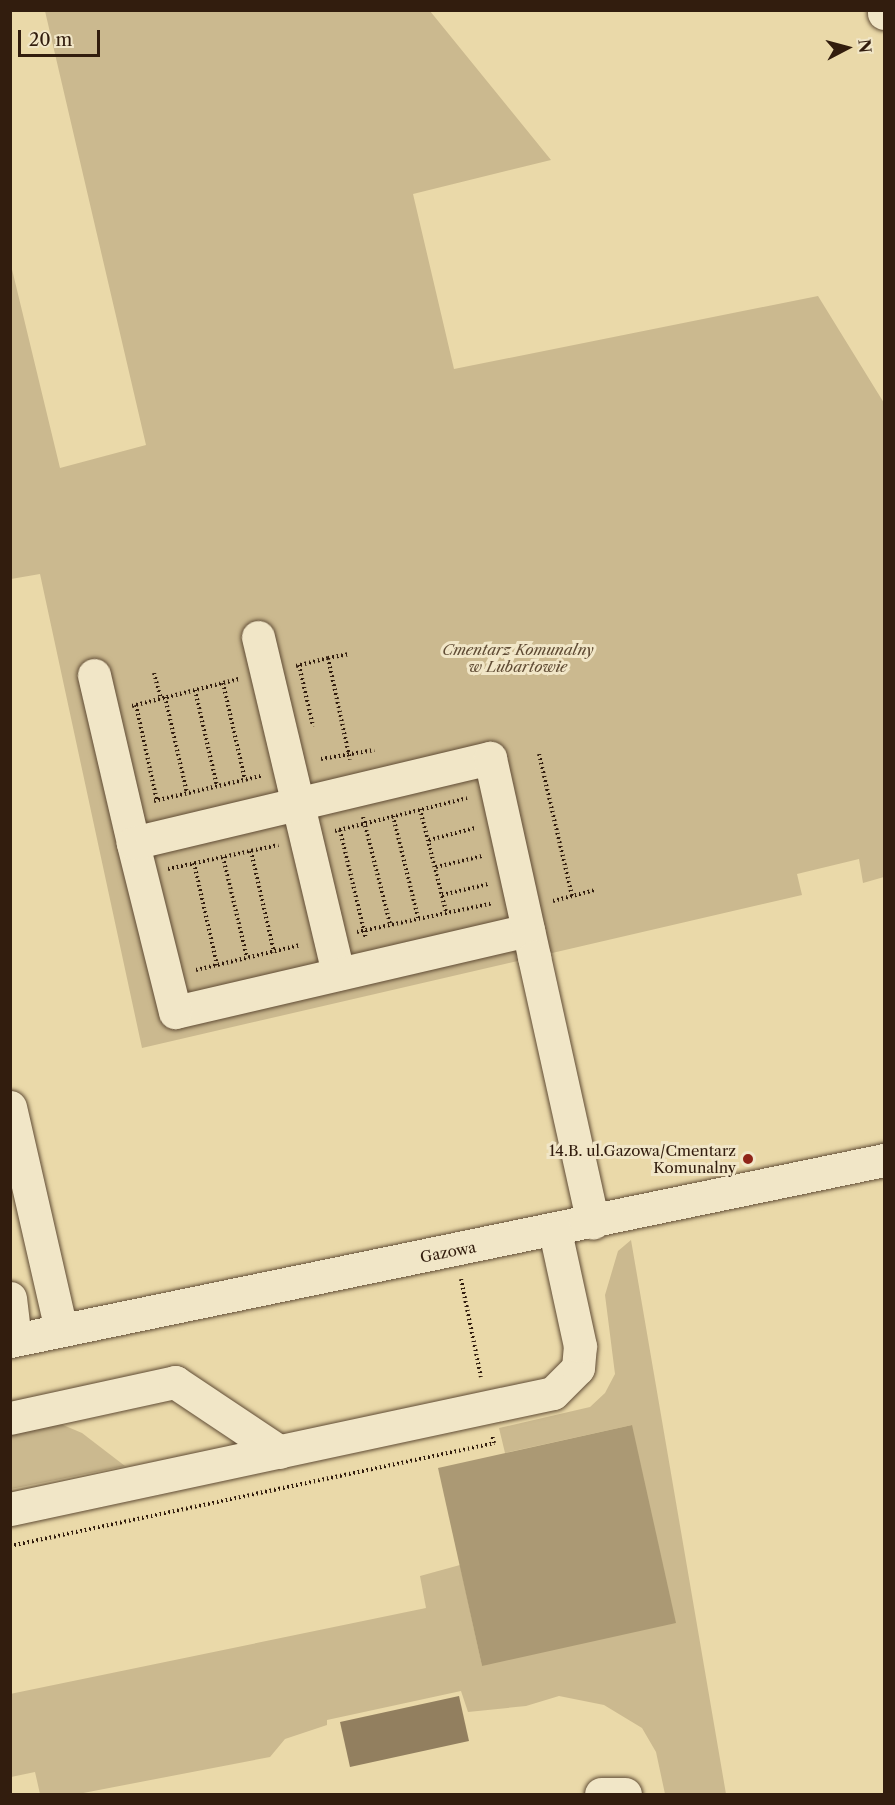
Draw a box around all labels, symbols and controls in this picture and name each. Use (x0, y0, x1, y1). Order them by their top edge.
scale bar (21, 18, 104, 56)
north arrow (817, 18, 877, 78)
text: 20 m (29, 29, 72, 51)
text: N (854, 38, 876, 54)
park label: Cmentarz Komunalny w Lubartowie (442, 640, 594, 675)
place label: 14.B. ul.Gazowa/Cmentarz Komunalny (549, 1141, 736, 1176)
marker: 14.B. ul.Gazowa/Cmentarz Komunalny (741, 1152, 755, 1166)
street label: Gazowa (419, 1238, 477, 1266)

